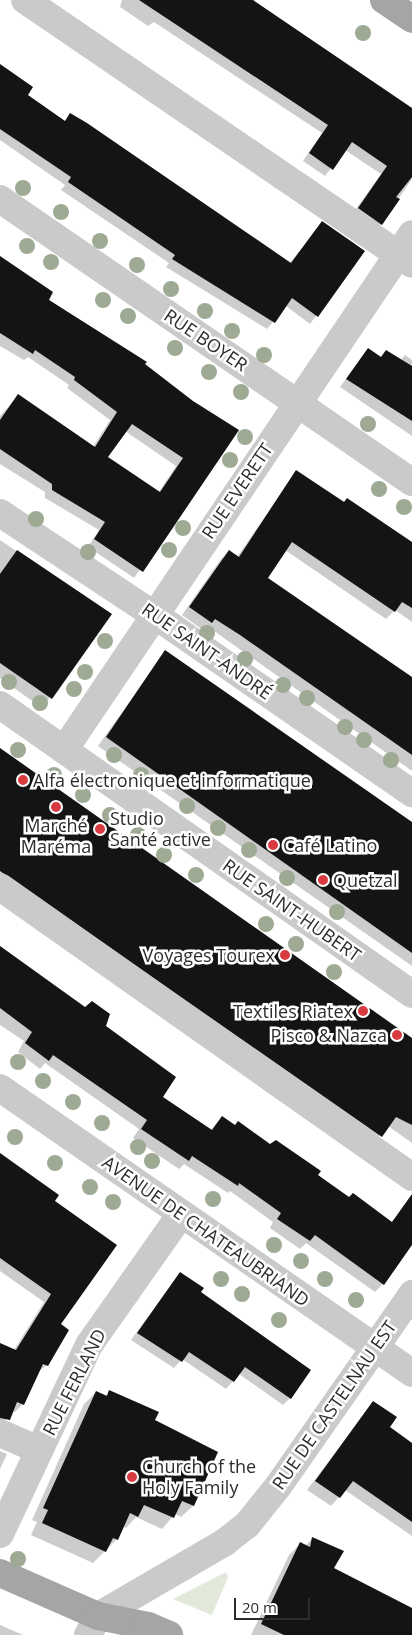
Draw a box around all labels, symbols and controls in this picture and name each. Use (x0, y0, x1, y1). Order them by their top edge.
street label: RUE BOYER (160, 304, 252, 376)
street label: RUE EVERETT (197, 439, 277, 543)
street label: RUE SAINT-ANDRÉ (138, 598, 276, 704)
place label: Alfa électronique et informatique (33, 769, 311, 791)
marker: Alfa électronique et informatique (17, 774, 29, 786)
marker: Marché Maréma (50, 801, 62, 813)
place label: Studio Santé active (110, 808, 211, 851)
place label: Marché Maréma (21, 815, 91, 858)
marker: Studio Santé active (94, 823, 106, 835)
place label: Café Latino (283, 834, 377, 856)
marker: Café Latino (267, 839, 279, 851)
street label: RUE SAINT-HUBERT (219, 854, 365, 966)
place label: Quetzal (333, 869, 398, 891)
marker: Quetzal (317, 874, 329, 886)
place label: Voyages Tourex (143, 944, 275, 966)
marker: Voyages Tourex (279, 949, 291, 961)
place label: Textiles Riatex (233, 1000, 353, 1022)
marker: Textiles Riatex (357, 1005, 369, 1017)
place label: Pisco & Nazca (271, 1024, 387, 1046)
marker: Pisco & Nazca (391, 1029, 403, 1041)
street label: AVENUE DE CHATEAUBRIAND (98, 1151, 314, 1311)
street label: RUE DE CASTELNAU EST (267, 1316, 401, 1494)
street label: RUE FERLAND (38, 1325, 110, 1439)
place label: Church of the Holy Family (142, 1456, 256, 1498)
marker: Church of the Holy Family (126, 1471, 138, 1483)
scale bar (237, 1588, 313, 1620)
text: 20 m (242, 1597, 277, 1617)

